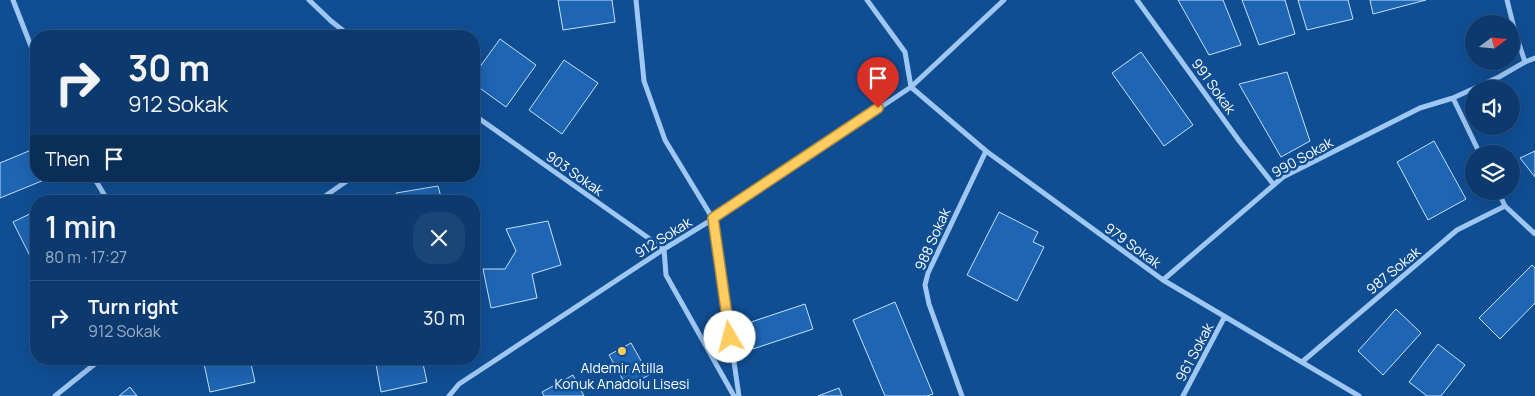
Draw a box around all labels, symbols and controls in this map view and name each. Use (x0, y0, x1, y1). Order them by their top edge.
north arrow (1465, 15, 1520, 70)
map controls (1465, 15, 1520, 200)
text: 30 m (128, 44, 210, 92)
icon: right (45, 50, 110, 115)
street label: 991 Sokak (1187, 54, 1241, 118)
pin (857, 57, 899, 108)
icon: arrive (864, 64, 892, 92)
button: sound (1465, 80, 1520, 135)
text: 912 Sokak (128, 89, 228, 119)
street label: 990 Sokak (1268, 132, 1337, 182)
icon: arrive (100, 145, 128, 173)
button: layers (1465, 145, 1520, 200)
text: Then (45, 146, 90, 172)
street label: 903 Sokak (542, 146, 608, 200)
street label: 988 Sokak (910, 204, 955, 273)
text: 1 min (45, 206, 117, 247)
button: close (413, 212, 465, 264)
street label: 912 Sokak (631, 212, 696, 262)
street label: 979 Sokak (1101, 218, 1166, 273)
street label: 987 Sokak (1362, 241, 1425, 298)
text: 80 m · 17:27 (45, 246, 127, 268)
text: Turn right (88, 294, 178, 320)
icon: right (45, 304, 73, 332)
text: 30 m (423, 305, 465, 331)
position arrow (703, 310, 755, 362)
street label: 961 Sokak (1171, 318, 1218, 385)
text: 912 Sokak (88, 320, 161, 342)
marker: Aldemir Atilla Konuk Anadolu Lisesi (616, 345, 628, 357)
place label: Aldemir Atilla Konuk Anadolu Lisesi (555, 358, 689, 393)

